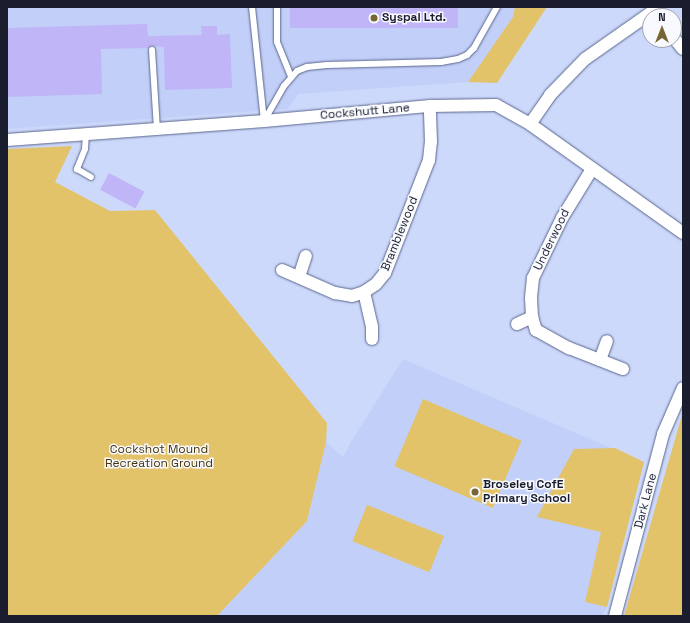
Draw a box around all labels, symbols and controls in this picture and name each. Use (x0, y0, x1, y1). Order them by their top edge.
north arrow (642, 8, 682, 48)
text: N (658, 10, 666, 24)
place label: Syspal Ltd. (382, 11, 446, 25)
marker: Syspal Ltd. (369, 13, 379, 23)
street label: Cockshutt Lane (320, 101, 410, 123)
street label: Bramblewood (378, 195, 422, 273)
street label: Underwood (531, 207, 573, 273)
park label: Cockshot Mound Recreation Ground (105, 443, 213, 471)
street label: Dark Lane (632, 472, 660, 530)
place label: Broseley CofE Primary School (483, 478, 570, 506)
marker: Broseley CofE Primary School (470, 487, 480, 497)

